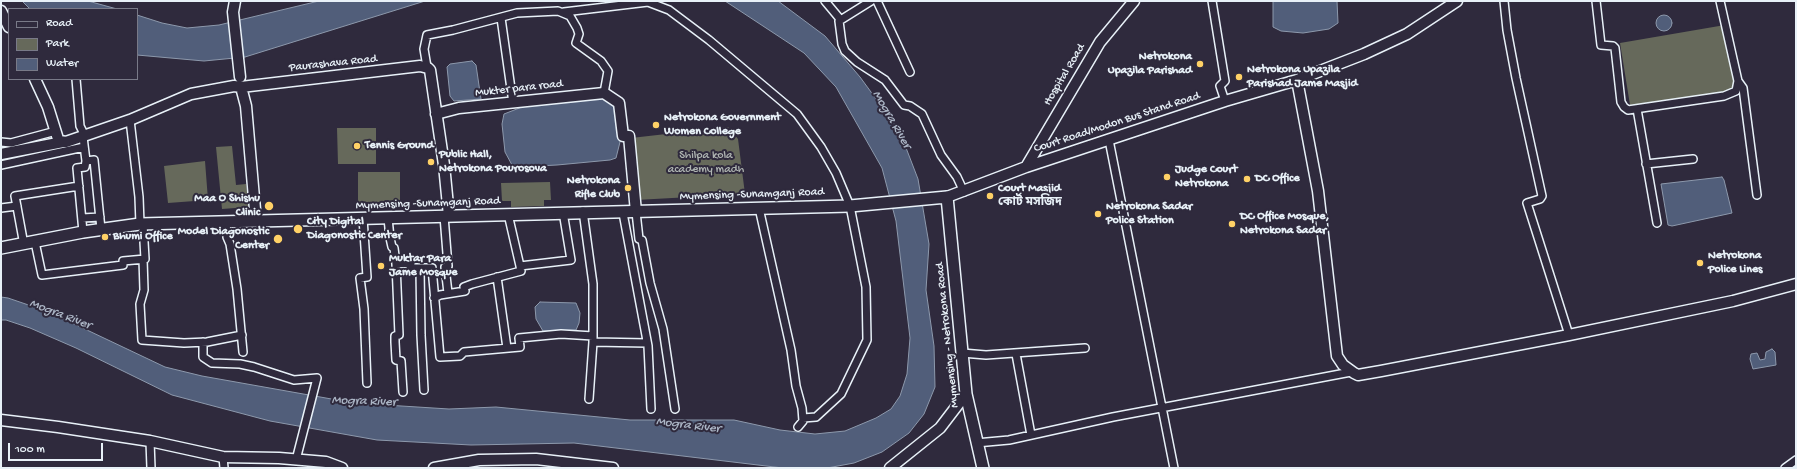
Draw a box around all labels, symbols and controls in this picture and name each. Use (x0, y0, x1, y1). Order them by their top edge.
legend (8, 8, 138, 80)
text: Road (46, 17, 72, 31)
text: Park (46, 37, 69, 51)
street label: Hospital Road (1041, 42, 1089, 108)
place label: Netrokona Upazila Parishad (1108, 50, 1192, 78)
street label: Paurashava Road (288, 52, 378, 76)
text: Water (46, 57, 78, 71)
marker: Netrokona Upazila Parishad (1195, 59, 1205, 69)
place label: Netrokona Upazila Parishad Jame Masjid (1247, 63, 1358, 91)
marker: Netrokona Upazila Parishad Jame Masjid (1234, 72, 1244, 82)
street label: Mukter para road (474, 77, 564, 101)
water label: Mogra River (868, 88, 914, 152)
street label: Court Road/Modon Bus Stand Road (1032, 89, 1202, 157)
place label: Netrokona Government Women College (664, 111, 781, 139)
marker: Netrokona Government Women College (651, 120, 661, 130)
place label: Tennis Ground (365, 139, 433, 153)
marker: Tennis Ground (352, 141, 362, 151)
place label: Public Hall, Netrokona Pourosova (439, 148, 547, 176)
park label: Shilpa kola academy madh (668, 149, 744, 177)
marker: Public Hall, Netrokona Pourosova (426, 157, 436, 167)
place label: Judge Court Netrokona (1175, 163, 1237, 191)
marker: Judge Court Netrokona (1162, 172, 1172, 182)
place label: DC Office (1255, 172, 1300, 186)
place label: Netrokona Rifle Club (567, 174, 620, 202)
marker: DC Office (1242, 174, 1252, 184)
place label: Court Masjid কোর্ট মসজিদ (998, 182, 1062, 210)
marker: Netrokona Rifle Club (623, 183, 633, 193)
street label: Mymensing -Sunamganj Road (679, 185, 825, 205)
marker: Court Masjid কোর্ট মসজিদ (985, 191, 995, 201)
place label: Maa O Shishu Clinic (194, 192, 260, 220)
street label: Mymensing -Sunamganj Road (355, 194, 501, 214)
marker: Maa O Shishu Clinic (263, 200, 275, 212)
place label: Netrokona Sadar Police Station (1106, 200, 1192, 228)
marker: Netrokona Sadar Police Station (1093, 209, 1103, 219)
place label: DC Office Mosque, Netrokona Sadar (1240, 210, 1329, 238)
place label: City Digital Diagonostic Center (307, 215, 402, 243)
marker: DC Office Mosque, Netrokona Sadar (1227, 219, 1237, 229)
marker: City Digital Diagonostic Center (292, 223, 304, 235)
place label: Model Diagonostic Center (178, 225, 269, 253)
place label: Bhumi Office (113, 230, 173, 244)
marker: Bhumi Office (100, 232, 110, 242)
marker: Model Diagonostic Center (272, 233, 284, 245)
place label: Netrokona Police Lines (1708, 249, 1763, 277)
place label: Muktar Para Jame Mosque (389, 252, 458, 280)
marker: Netrokona Police Lines (1695, 258, 1705, 268)
marker: Muktar Para Jame Mosque (376, 261, 386, 271)
street label: Mymensing - Netrokona Road (933, 262, 963, 408)
water label: Mogra River (27, 296, 93, 334)
water label: Mogra River (331, 393, 397, 411)
water label: Mogra River (655, 414, 721, 438)
scale bar (10, 435, 105, 461)
text: 100 m (15, 443, 45, 457)

